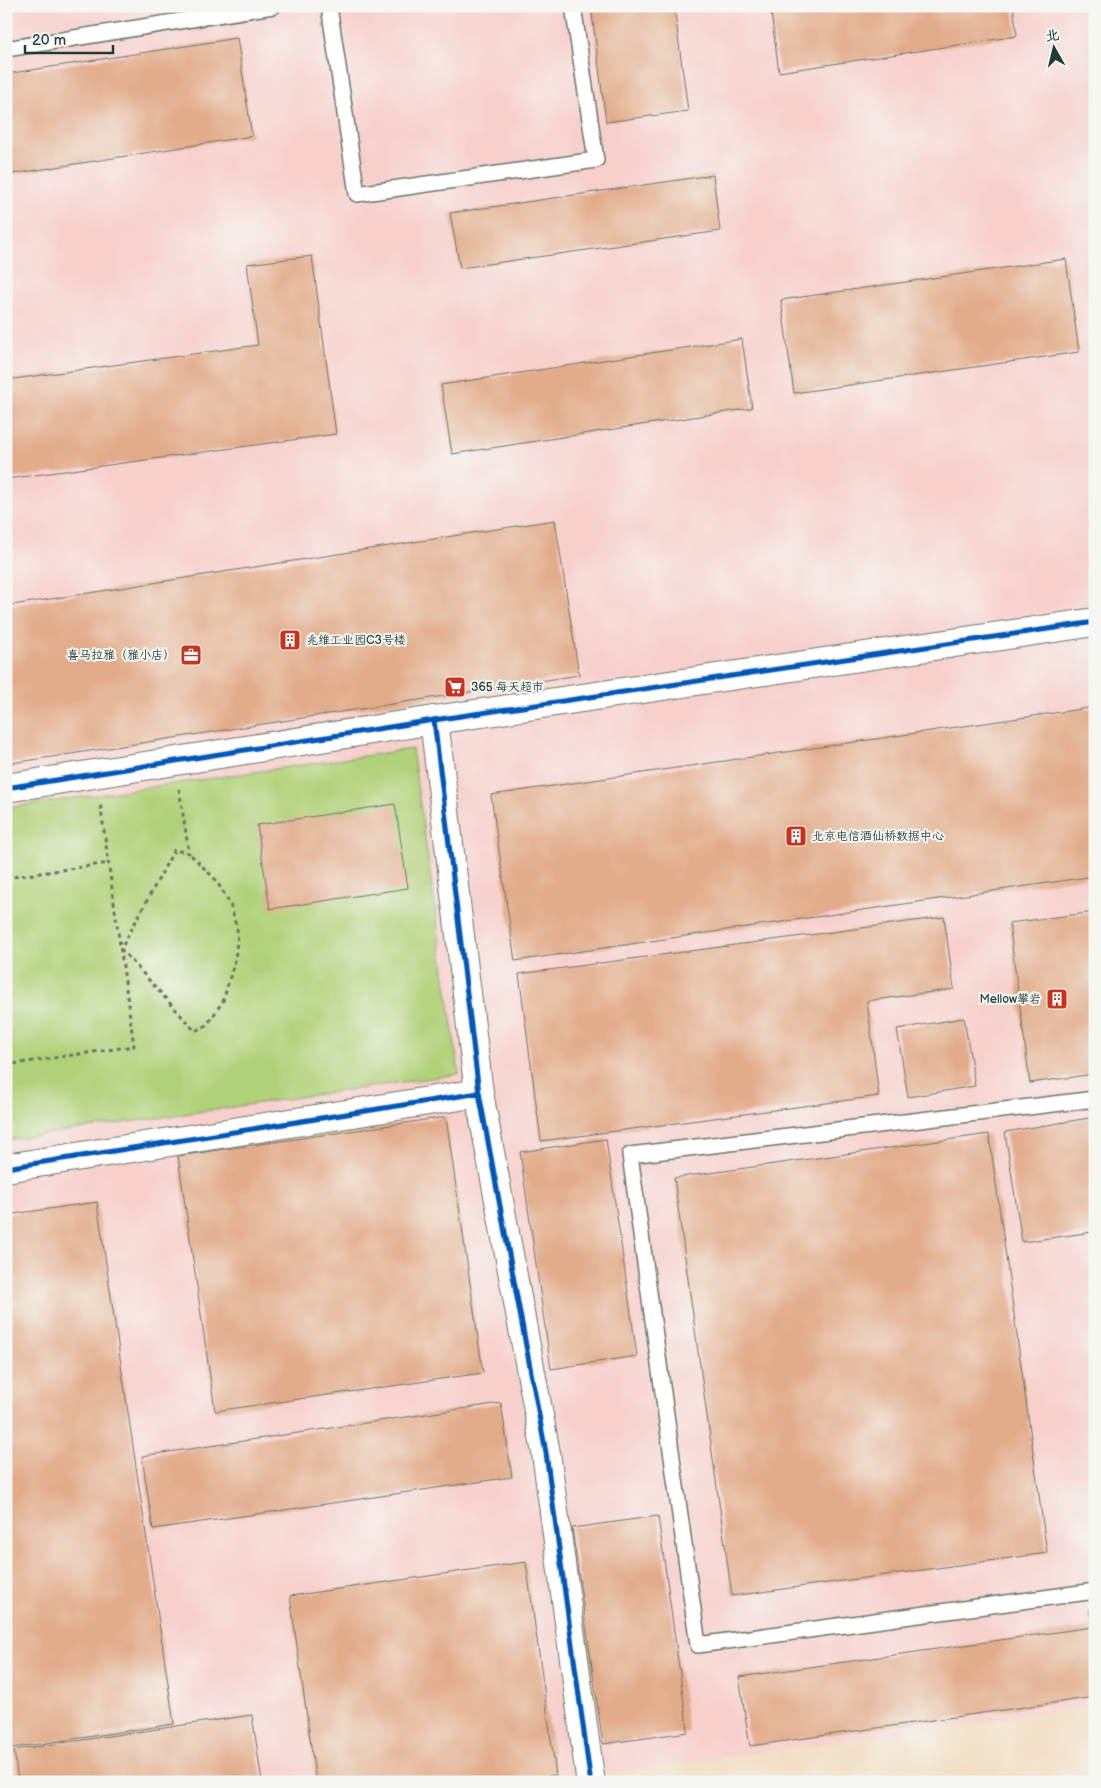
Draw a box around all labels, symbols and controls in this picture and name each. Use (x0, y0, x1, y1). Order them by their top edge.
scale bar (25, 22, 112, 54)
north arrow (1028, 22, 1078, 72)
text: 北 (1044, 26, 1060, 45)
text: 20 m (32, 31, 66, 50)
building icon: 兆维工业园C3号楼 (278, 628, 302, 652)
place label: 兆维工业园C3号楼 (306, 633, 406, 648)
office icon: 喜马拉雅（雅小店） (179, 643, 203, 667)
place label: 喜马拉雅（雅小店） (67, 648, 175, 663)
supermarket icon: 365 每天超市 (443, 675, 467, 699)
place label: 365 每天超市 (471, 680, 544, 695)
building icon: 北京电信酒仙桥数据中心 (784, 824, 808, 848)
place label: 北京电信酒仙桥数据中心 (812, 829, 944, 844)
building icon: Mellow攀岩 (1045, 987, 1069, 1011)
place label: Mellow攀岩 (979, 992, 1041, 1007)

